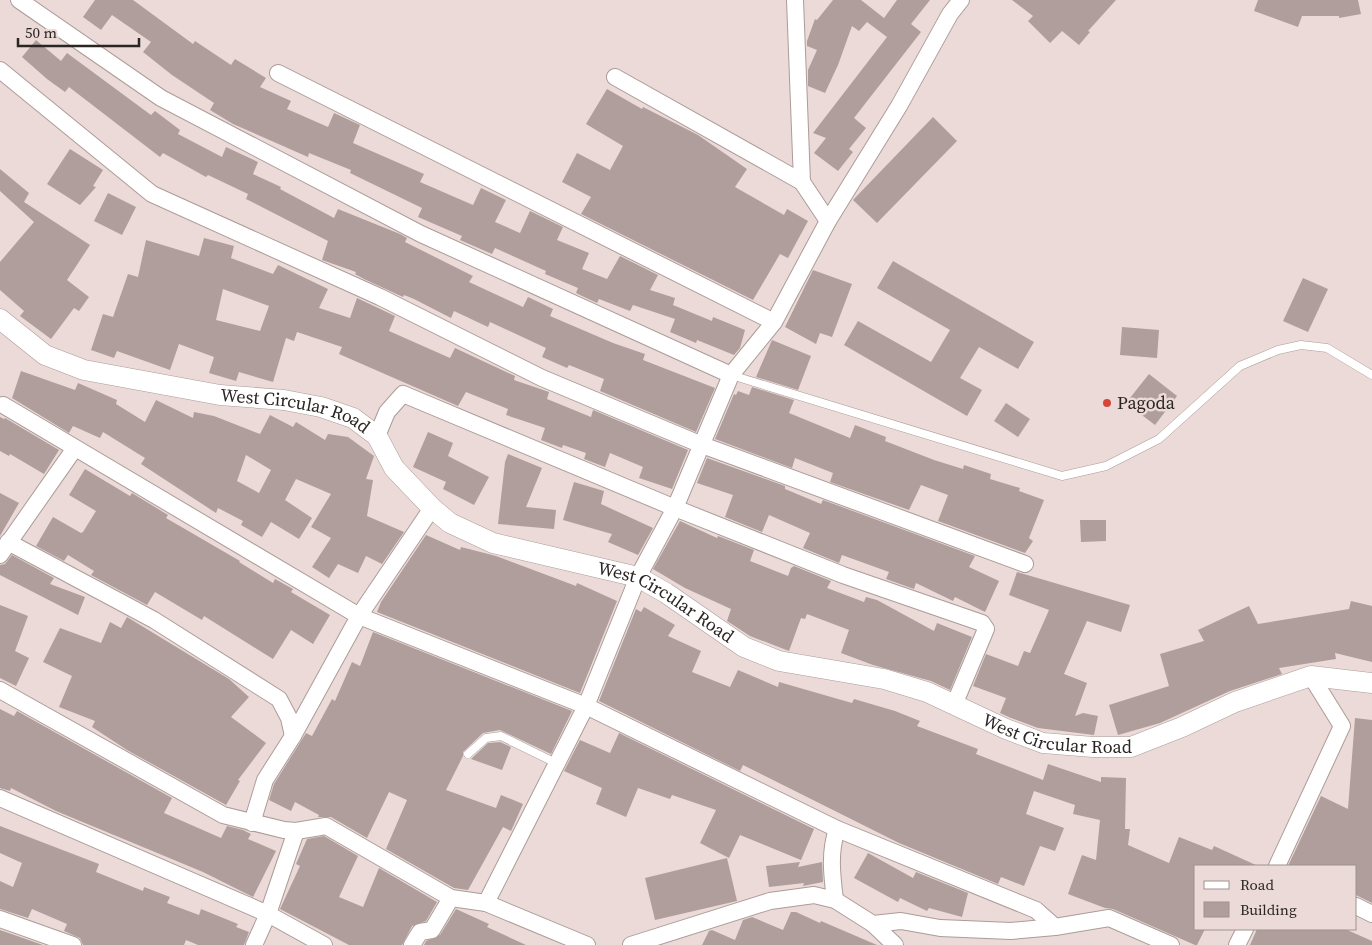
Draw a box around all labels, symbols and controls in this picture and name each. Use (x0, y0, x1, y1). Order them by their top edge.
scale bar (18, 15, 139, 47)
text: 50 m (25, 22, 57, 43)
street label: West Circular Road (220, 382, 375, 439)
place label: Pagoda (1117, 390, 1176, 415)
marker: Pagoda (1101, 397, 1113, 409)
street label: West Circular Road (595, 555, 739, 648)
street label: West Circular Road (978, 707, 1132, 759)
legend (1194, 865, 1357, 930)
text: Road (1240, 874, 1274, 895)
text: Building (1240, 899, 1297, 920)

